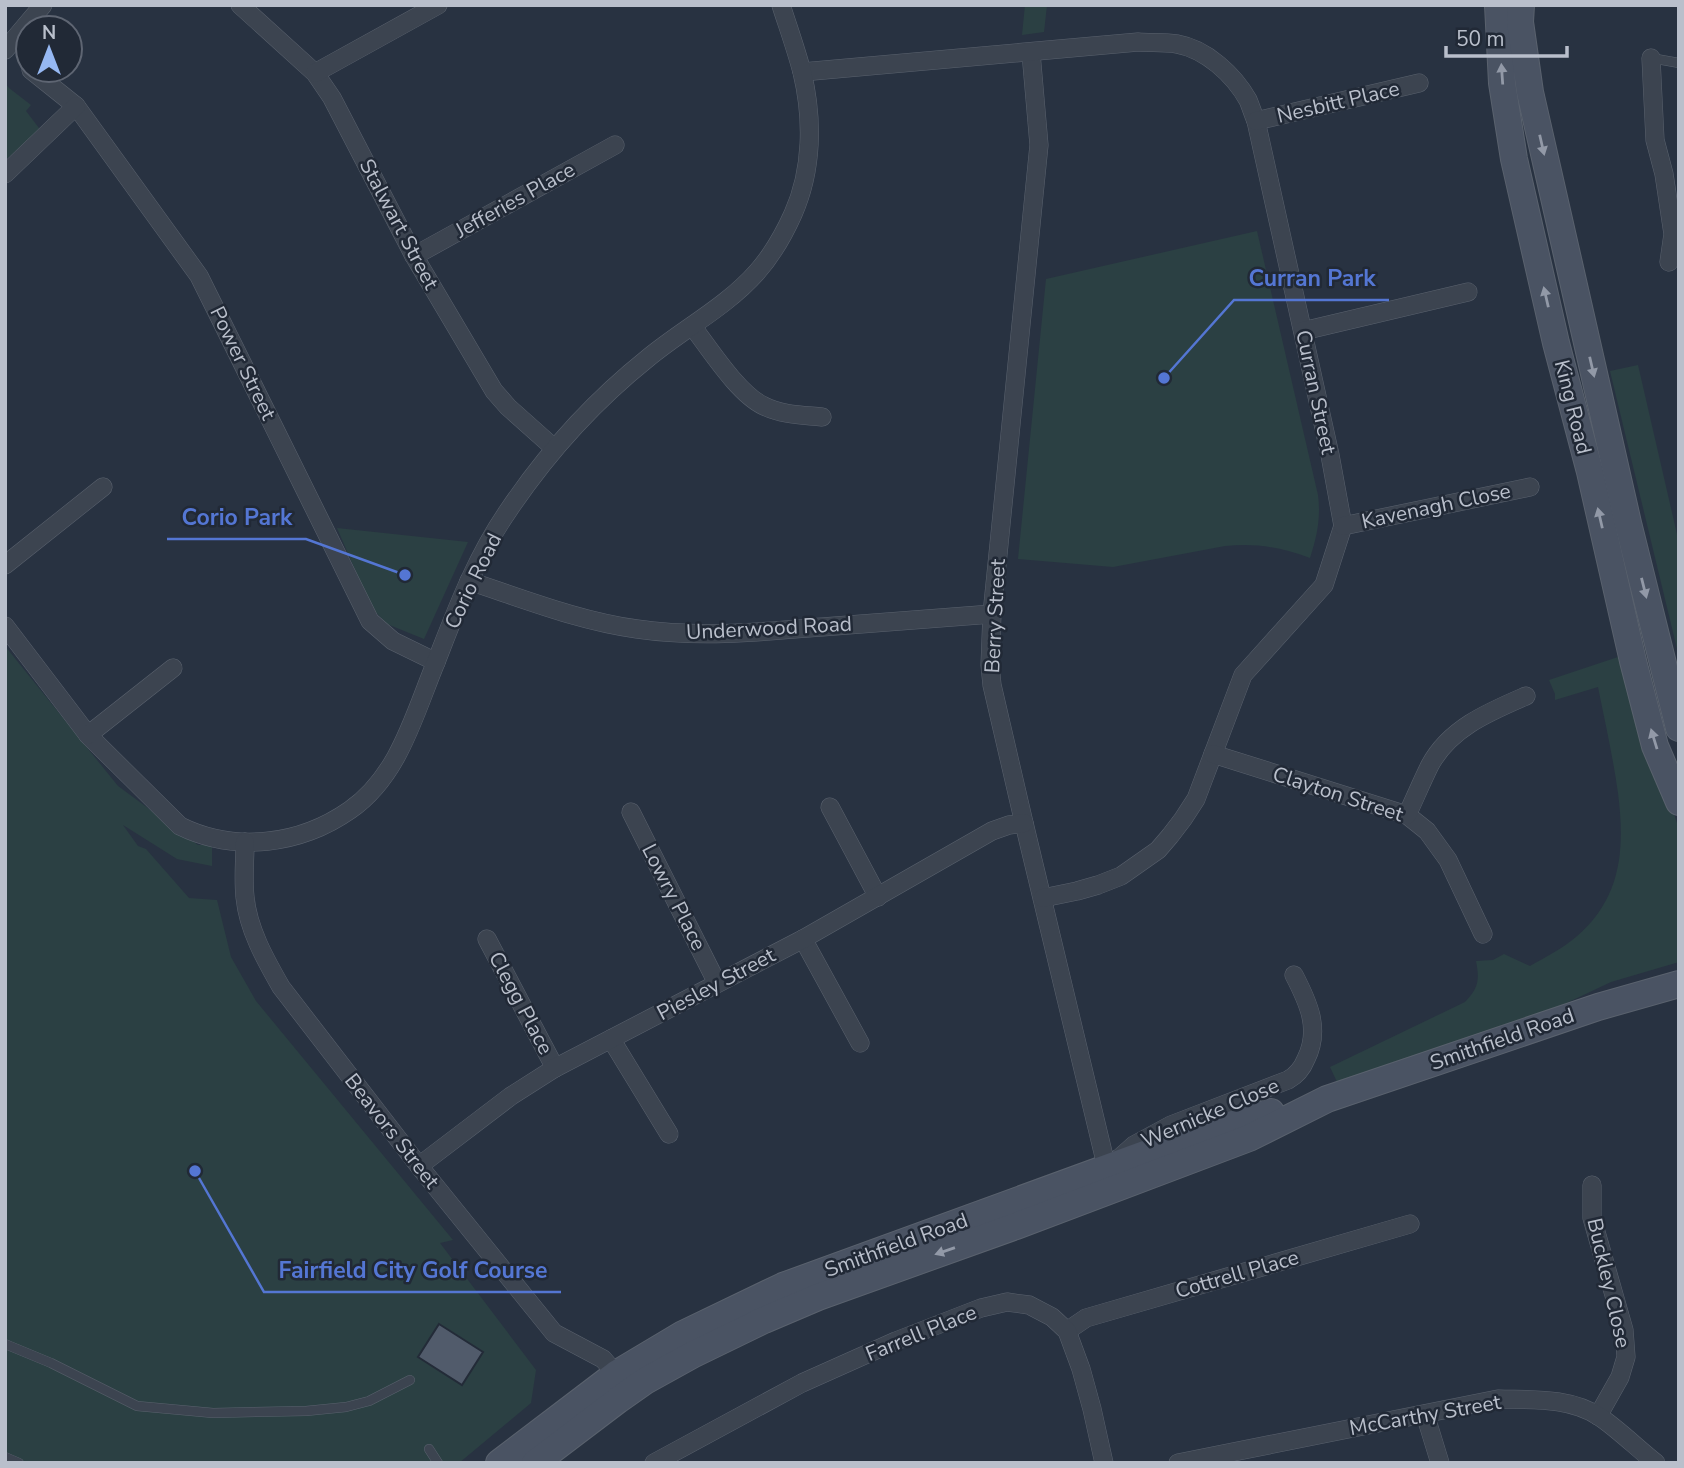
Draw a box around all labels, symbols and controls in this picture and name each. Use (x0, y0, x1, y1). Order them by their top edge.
north arrow (14, 14, 84, 84)
scale bar (1446, 14, 1567, 58)
text: N (42, 20, 56, 46)
text: 50 m (1456, 25, 1505, 53)
one-way arrow (1496, 63, 1507, 85)
street label: Nesbitt Place (1274, 74, 1402, 130)
one-way arrow (1537, 134, 1548, 156)
street label: Stalwart Street (353, 154, 445, 295)
street label: Jefferies Place (449, 156, 580, 245)
callout: Curran Park (1234, 256, 1389, 300)
text: Curran Park (1248, 263, 1376, 294)
one-way arrow (1540, 286, 1551, 308)
street label: Power Street (203, 301, 283, 425)
street label: Curran Street (1289, 327, 1343, 457)
one-way arrow (1587, 356, 1598, 378)
street label: King Road (1548, 357, 1598, 457)
street label: Kavenagh Close (1359, 477, 1513, 535)
callout: Corio Park (167, 495, 306, 539)
text: Corio Park (182, 502, 293, 533)
one-way arrow (1594, 507, 1605, 529)
street label: Corio Road (438, 528, 508, 634)
street label: Berry Street (978, 557, 1012, 674)
one-way arrow (1639, 578, 1650, 600)
street label: Underwood Road (685, 610, 853, 646)
one-way arrow (1648, 728, 1658, 749)
street label: Clayton Street (1269, 760, 1408, 829)
street label: Lowry Place (635, 839, 713, 955)
street label: Piesley Street (652, 941, 781, 1027)
street label: Clegg Place (482, 947, 560, 1059)
street label: Smithfield Road (1426, 1001, 1578, 1077)
street label: Beavors Street (338, 1068, 446, 1195)
street label: Wernicke Close (1137, 1071, 1283, 1155)
street label: Smithfield Road (820, 1206, 972, 1284)
street label: Buckley Close (1580, 1215, 1638, 1351)
street label: Cottrell Place (1172, 1243, 1302, 1305)
one-way arrow (935, 1246, 956, 1257)
callout: Fairfield City Golf Course (264, 1248, 561, 1292)
text: Fairfield City Golf Course (279, 1255, 547, 1286)
street label: Farrell Place (861, 1298, 981, 1368)
street label: McCarthy Street (1347, 1388, 1504, 1442)

